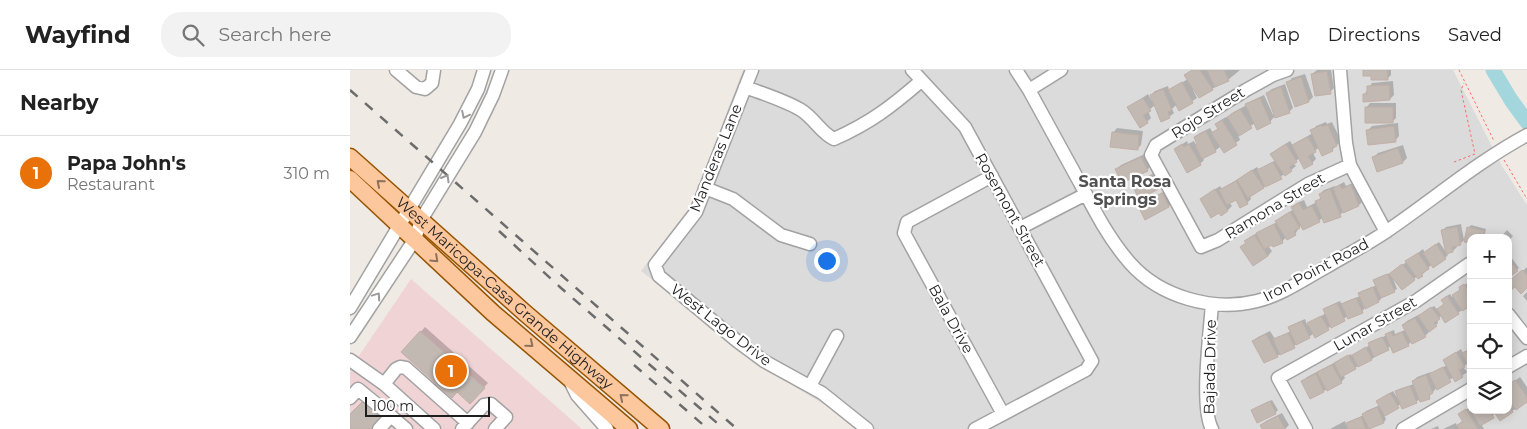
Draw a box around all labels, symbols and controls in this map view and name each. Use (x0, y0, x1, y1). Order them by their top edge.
search box (161, 12, 511, 57)
text: Wayfind (25, 20, 131, 49)
icon: search (179, 21, 207, 49)
text: Search here (219, 23, 332, 46)
text: Map (1260, 24, 1300, 46)
text: Directions (1328, 24, 1420, 46)
text: Saved (1448, 24, 1502, 46)
street label: Rojo Street (1168, 83, 1248, 143)
text: Nearby (20, 90, 99, 115)
street label: Manderas Lane (685, 101, 746, 215)
one-way arrow (461, 109, 471, 118)
street label: Rosemont Street (971, 149, 1050, 270)
text: Papa John's (67, 152, 186, 175)
text: 1 (33, 164, 39, 183)
text: 310 m (283, 164, 330, 183)
street label: Ramona Street (1221, 168, 1328, 243)
district label: Santa Rosa Springs (1079, 172, 1171, 209)
one-way arrow (440, 174, 450, 183)
text: Restaurant (67, 175, 155, 194)
one-way arrow (376, 180, 385, 189)
street label: West Maricopa-Casa Grande Highway (392, 193, 618, 394)
street label: Iron Point Road (1260, 234, 1372, 305)
map controls (1467, 234, 1512, 414)
button: + (1467, 234, 1512, 279)
your location (814, 248, 840, 274)
one-way arrow (430, 253, 439, 262)
street label: West Lago Drive (667, 279, 776, 370)
button: − (1467, 279, 1512, 324)
street label: Bala Drive (925, 281, 978, 357)
one-way arrow (371, 292, 380, 302)
street label: Lunar Street (1330, 292, 1420, 355)
street label: Bajada Drive (1199, 319, 1220, 415)
button: locate (1467, 324, 1512, 369)
one-way arrow (524, 339, 533, 347)
pin: 1 (435, 352, 467, 390)
button: layers (1467, 369, 1512, 414)
scale bar (365, 394, 490, 417)
one-way arrow (620, 394, 629, 403)
text: 100 m (372, 397, 414, 415)

